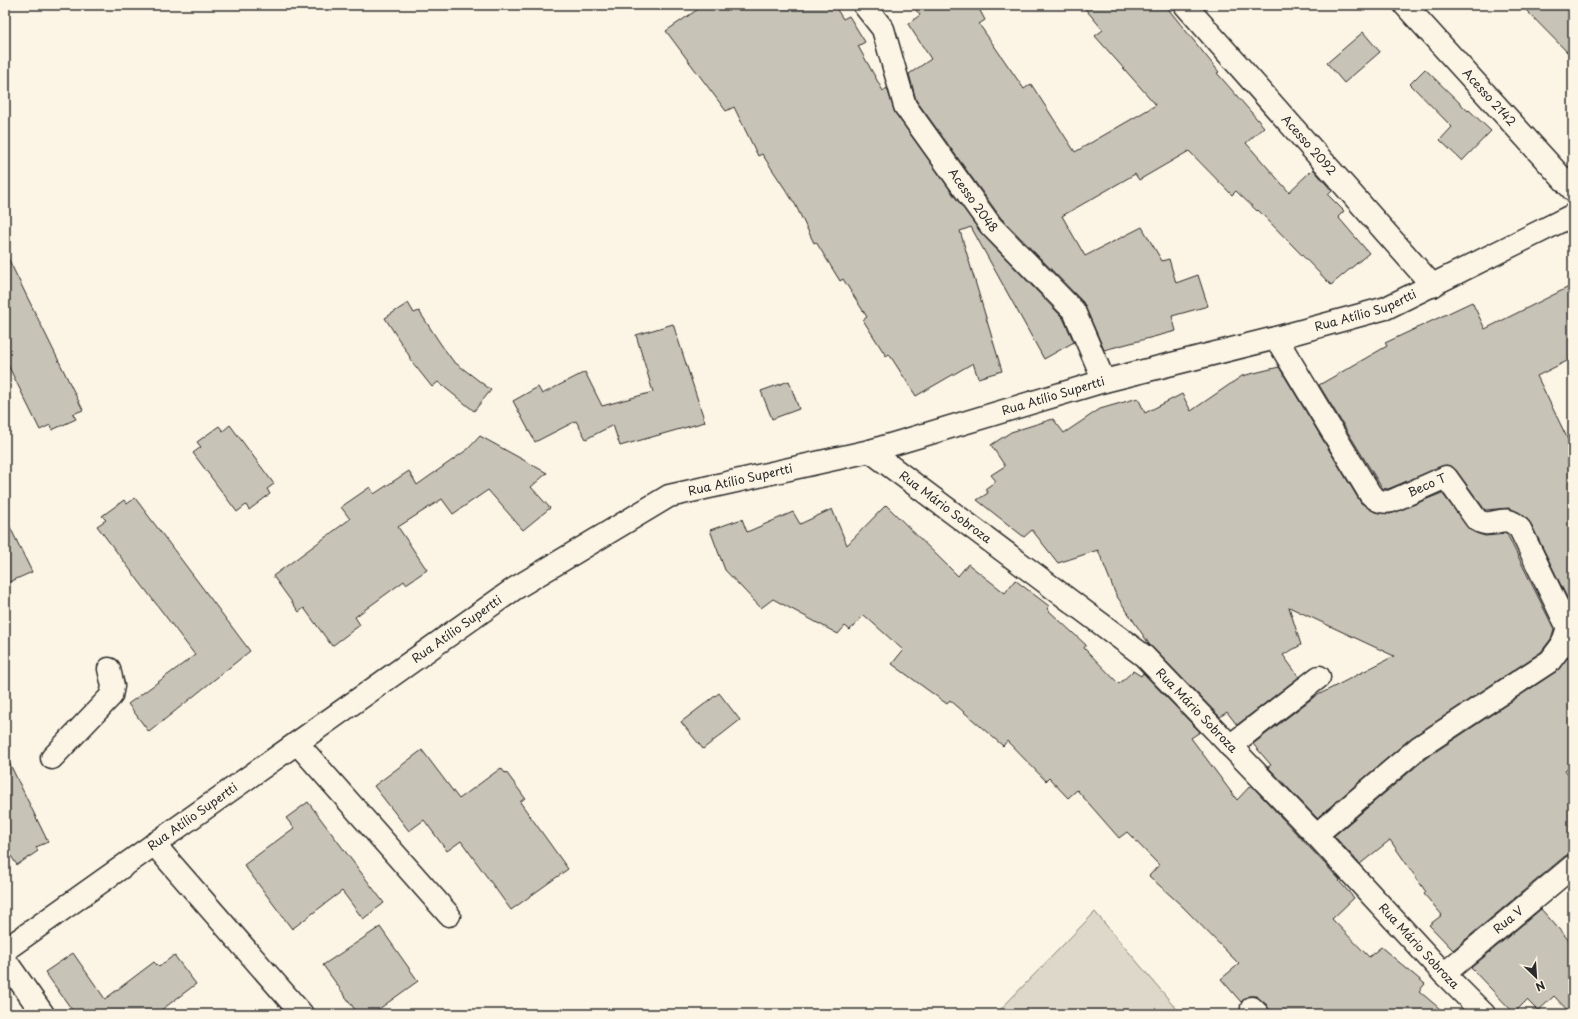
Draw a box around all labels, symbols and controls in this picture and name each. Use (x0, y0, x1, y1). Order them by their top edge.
street label: Acesso 2142 (1459, 64, 1521, 130)
street label: Acesso 2092 (1278, 110, 1341, 179)
street label: Acesso 2048 (944, 164, 1003, 236)
street label: Rua Atílio Supertti (1312, 284, 1419, 335)
street label: Rua Atílio Supertti (999, 371, 1107, 419)
street label: Rua Atílio Supertti (686, 459, 794, 499)
street label: Rua Mário Sobroza (896, 466, 996, 547)
street label: Beco T (1405, 468, 1450, 501)
street label: Rua Atílio Supertti (408, 591, 505, 667)
street label: Rua Mário Sobroza (1152, 664, 1242, 756)
street label: Rua Atílio Supertti (143, 778, 241, 854)
street label: Rua Mário Sobroza (1375, 899, 1464, 993)
street label: Rua V (1489, 901, 1527, 937)
north arrow (1516, 957, 1556, 997)
text: N (1533, 977, 1548, 996)

